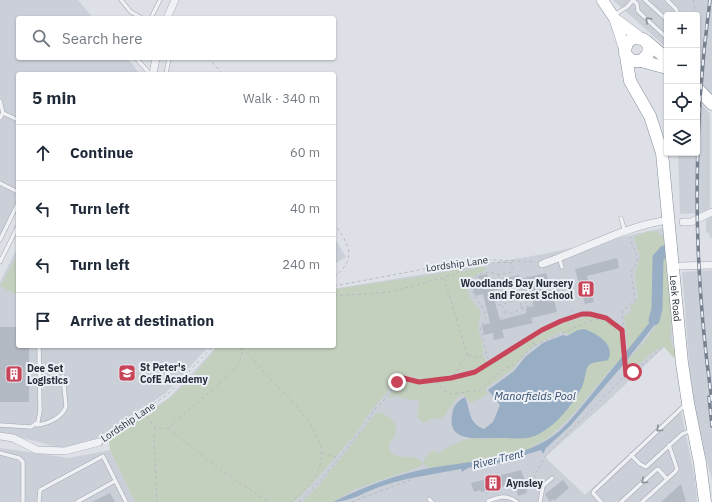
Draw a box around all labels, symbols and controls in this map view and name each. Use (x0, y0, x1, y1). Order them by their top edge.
map controls (664, 12, 700, 156)
button: + (664, 12, 700, 48)
search box (16, 16, 336, 60)
one-way arrow (645, 18, 653, 25)
icon: search (30, 27, 52, 49)
text: Search here (62, 29, 142, 48)
button: − (664, 48, 700, 84)
button: locate (664, 84, 700, 120)
text: 5 min (32, 87, 76, 109)
text: Walk · 340 m (243, 90, 320, 107)
button: layers (664, 120, 700, 156)
icon: ahead (32, 142, 54, 164)
text: Continue (70, 143, 134, 162)
text: 60 m (290, 144, 320, 161)
icon: left (32, 198, 54, 220)
text: Turn left (70, 199, 130, 218)
text: 40 m (290, 200, 320, 217)
street label: Lordship Lane (425, 253, 489, 275)
icon: left (32, 254, 54, 276)
text: Turn left (70, 255, 130, 274)
text: 240 m (282, 256, 320, 273)
street label: Leek Road (667, 274, 685, 322)
place label: Woodlands Day Nursery and Forest School (460, 277, 574, 302)
building icon: Woodlands Day Nursery and Forest School (576, 279, 596, 299)
icon: arrive (32, 310, 54, 332)
text: Arrive at destination (70, 311, 214, 330)
place label: St Peter's CofE Academy (140, 361, 208, 386)
place label: Dee Set Logistics (27, 362, 68, 387)
school or university icon: St Peter's CofE Academy (117, 363, 137, 383)
route start (624, 363, 642, 381)
building icon: Dee Set Logistics (4, 364, 24, 384)
route end (388, 373, 406, 391)
water label: Manorfields Pool (494, 389, 576, 403)
street label: Lordship Lane (98, 399, 158, 445)
one-way arrow (656, 424, 664, 432)
water label: River Trent (471, 446, 525, 472)
building icon: Aynsley (483, 473, 503, 493)
one-way arrow (641, 476, 649, 484)
place label: Aynsley (506, 477, 544, 490)

